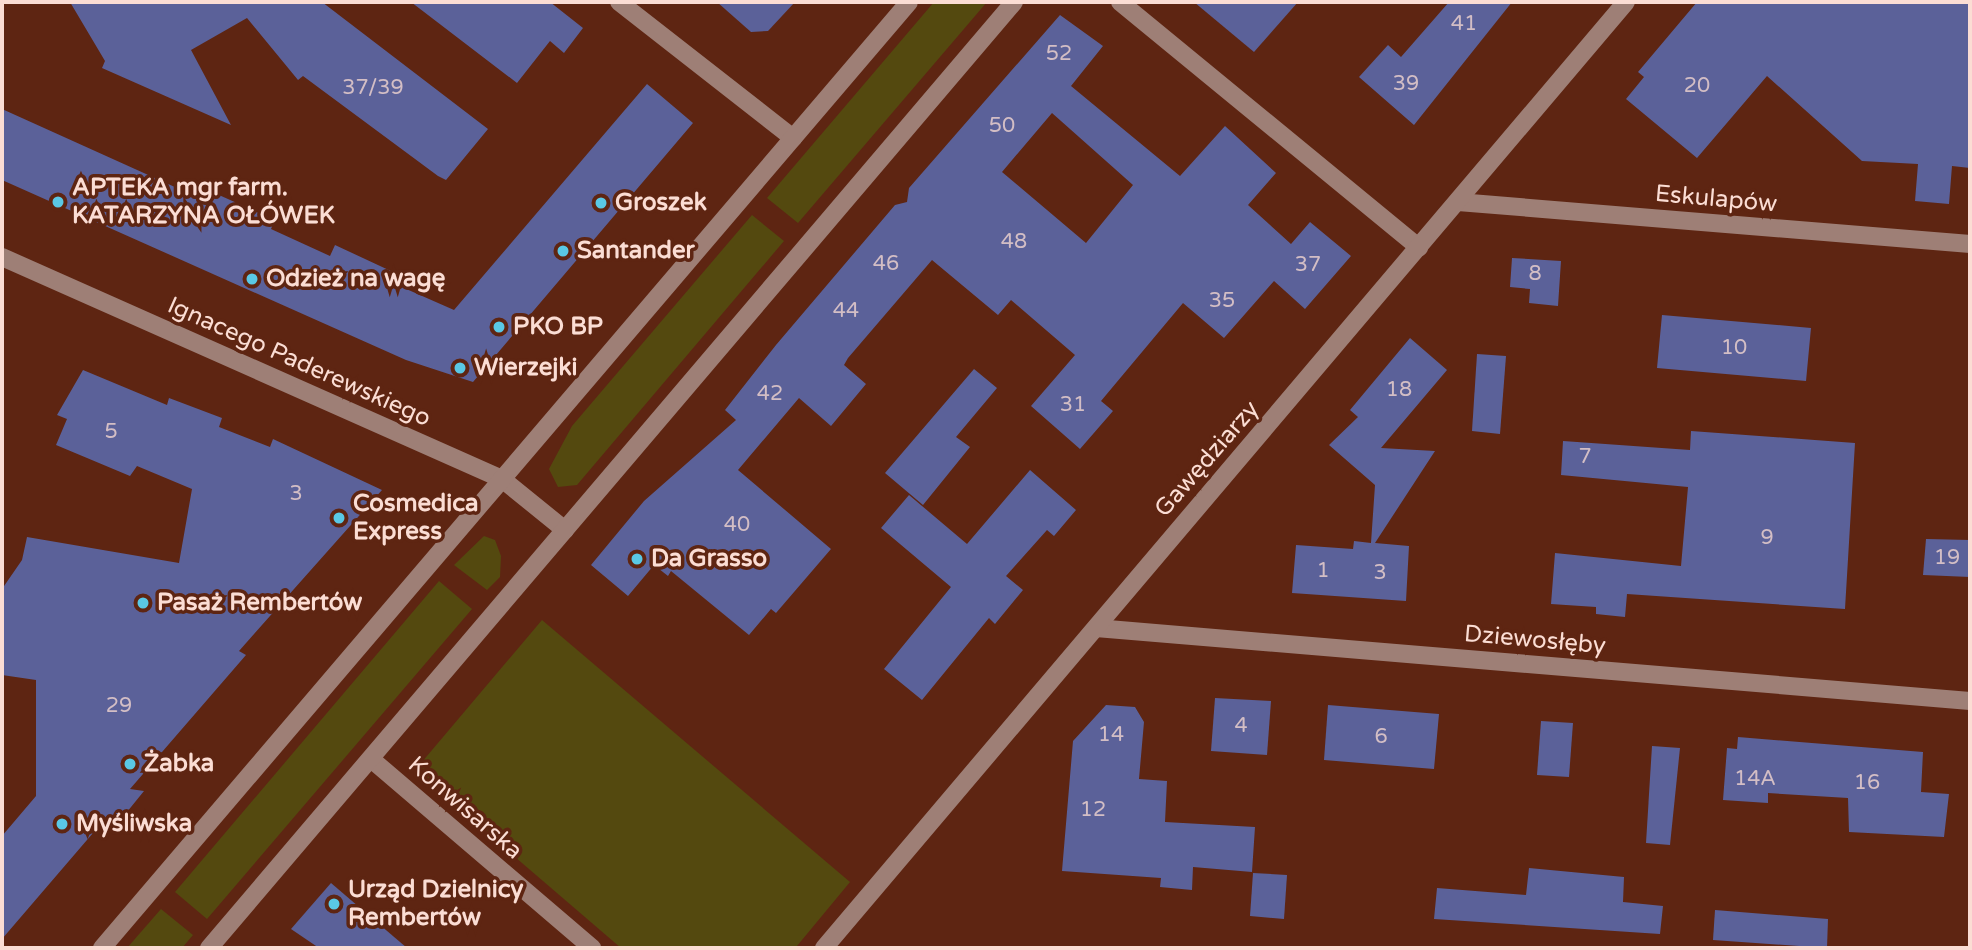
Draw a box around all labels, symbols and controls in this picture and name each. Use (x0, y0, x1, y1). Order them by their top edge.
house number: 41 (1451, 11, 1477, 37)
house number: 52 (1046, 41, 1072, 67)
house number: 39 (1393, 71, 1419, 97)
house number: 20 (1684, 73, 1710, 99)
house number: 37/39 (342, 75, 404, 101)
house number: 50 (989, 113, 1015, 139)
place label: APTEKA mgr farm. KATARZYNA OŁÓWEK (72, 174, 335, 230)
street label: Eskulapów (1654, 179, 1778, 219)
place label: Groszek (615, 189, 707, 217)
marker: APTEKA mgr farm. KATARZYNA OŁÓWEK (50, 194, 66, 210)
marker: Groszek (593, 195, 609, 211)
house number: 48 (1001, 229, 1027, 255)
place label: Santander (577, 237, 695, 265)
marker: Santander (555, 243, 571, 259)
house number: 46 (873, 251, 899, 277)
house number: 37 (1295, 252, 1321, 278)
house number: 8 (1528, 261, 1542, 287)
place label: Odzież na wagę (266, 265, 445, 293)
marker: Odzież na wagę (244, 271, 260, 287)
house number: 35 (1209, 288, 1235, 314)
street label: Ignacego Paderewskiego (163, 291, 435, 433)
house number: 44 (833, 298, 859, 324)
place label: PKO BP (513, 313, 603, 341)
marker: PKO BP (491, 319, 507, 335)
house number: 10 (1721, 335, 1747, 361)
place label: Wierzejki (474, 354, 577, 382)
marker: Wierzejki (452, 360, 468, 376)
house number: 18 (1386, 377, 1412, 403)
house number: 42 (757, 381, 783, 407)
house number: 31 (1060, 392, 1086, 418)
street label: Gawędziarzy (1149, 395, 1265, 523)
house number: 5 (104, 419, 118, 445)
house number: 7 (1578, 444, 1592, 470)
house number: 3 (289, 481, 303, 507)
place label: Cosmedica Express (353, 490, 478, 546)
marker: Cosmedica Express (331, 510, 347, 526)
house number: 40 (724, 512, 750, 538)
house number: 9 (1760, 525, 1774, 551)
place label: Da Grasso (651, 545, 767, 573)
house number: 19 (1934, 545, 1960, 571)
marker: Da Grasso (629, 551, 645, 567)
house number: 1 (1316, 558, 1330, 584)
house number: 3 (1373, 560, 1387, 586)
place label: Pasaż Rembertów (157, 589, 362, 617)
marker: Pasaż Rembertów (135, 595, 151, 611)
street label: Dziewosłęby (1463, 619, 1607, 661)
house number: 29 (106, 693, 132, 719)
house number: 4 (1234, 713, 1248, 739)
house number: 14 (1098, 722, 1124, 748)
house number: 6 (1374, 724, 1388, 750)
place label: Żabka (144, 750, 214, 778)
street label: Konwisarska (402, 751, 528, 865)
marker: Żabka (122, 756, 138, 772)
house number: 14A (1734, 766, 1776, 792)
house number: 16 (1854, 770, 1880, 796)
house number: 12 (1080, 797, 1106, 823)
place label: Myśliwska (76, 810, 192, 838)
marker: Myśliwska (54, 816, 70, 832)
place label: Urząd Dzielnicy Rembertów (348, 876, 523, 932)
marker: Urząd Dzielnicy Rembertów (326, 896, 342, 912)

